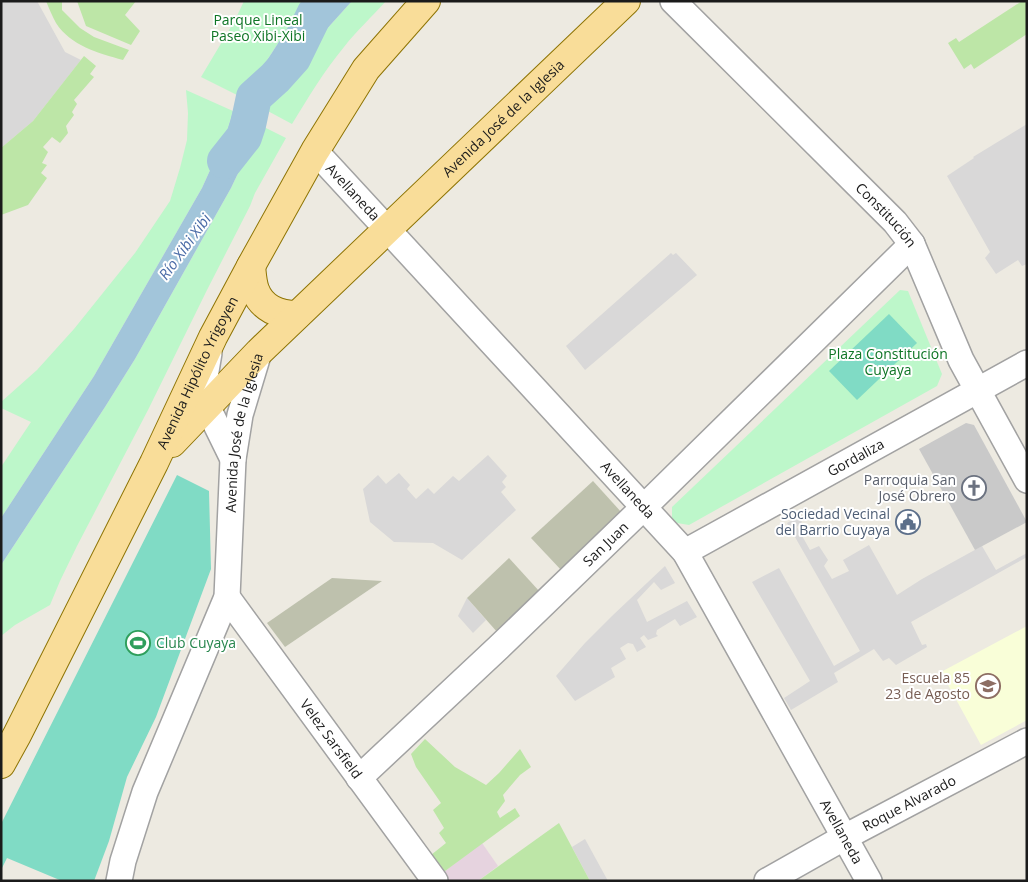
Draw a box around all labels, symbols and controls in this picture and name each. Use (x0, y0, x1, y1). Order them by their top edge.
park label: Parque Lineal Paseo Xibi-Xibi (211, 10, 305, 45)
street label: Avenida José de la Iglesia (438, 55, 568, 181)
street label: Avellaneda (322, 159, 385, 225)
street label: Constitución (852, 178, 921, 251)
water label: Río Xibi Xibi (154, 209, 215, 283)
street label: Avenida Hipólito Yrigoyen (152, 293, 242, 452)
park label: Plaza Constitución Cuyaya (828, 344, 948, 379)
street label: Avenida José de la Iglesia (221, 351, 267, 513)
street label: Gordaliza (824, 434, 887, 481)
street label: Avellaneda (597, 457, 659, 522)
place label: Parroquia San José Obrero (864, 470, 956, 505)
church icon: Parroquia San José Obrero (961, 475, 987, 501)
place label: Sociedad Vecinal del Barrio Cuyaya (776, 504, 890, 539)
public building icon: Sociedad Vecinal del Barrio Cuyaya (895, 509, 921, 535)
street label: San Juan (578, 517, 632, 570)
sports icon: Club Cuyaya (125, 630, 151, 656)
place label: Club Cuyaya (156, 633, 236, 652)
place label: Escuela 85 23 de Agosto (885, 668, 970, 703)
school or university icon: Escuela 85 23 de Agosto (975, 673, 1001, 699)
street label: Velez Sarsfield (296, 695, 367, 782)
street label: Roque Alvarado (859, 770, 959, 835)
street label: Avellaneda (816, 796, 868, 867)

